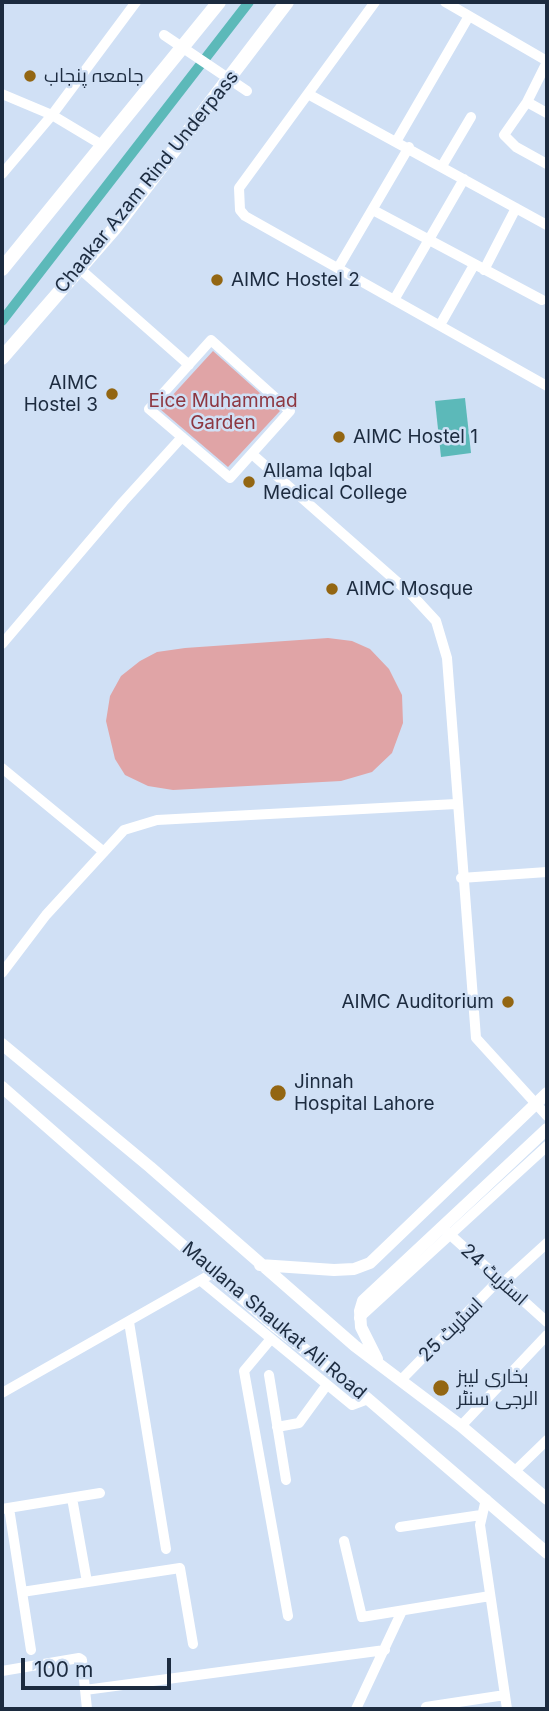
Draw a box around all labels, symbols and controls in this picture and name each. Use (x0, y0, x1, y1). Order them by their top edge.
place label: جامعہ پنجاب (44, 65, 143, 87)
street label: Chaakar Azam Rind Underpass (50, 66, 244, 298)
marker: جامعہ پنجاب (22, 68, 38, 84)
place label: AIMC Hostel 2 (231, 269, 360, 291)
marker: AIMC Hostel 2 (209, 272, 225, 288)
place label: AIMC Hostel 3 (24, 372, 98, 416)
marker: AIMC Hostel 3 (104, 386, 120, 402)
park label: Eice Muhammad Garden (148, 390, 298, 434)
place label: AIMC Hostel 1 (353, 426, 478, 448)
marker: AIMC Hostel 1 (331, 429, 347, 445)
place label: Allama Iqbal Medical College (263, 460, 407, 504)
marker: Allama Iqbal Medical College (241, 474, 257, 490)
place label: AIMC Mosque (346, 578, 473, 600)
marker: AIMC Mosque (324, 581, 340, 597)
place label: AIMC Auditorium (341, 991, 494, 1013)
marker: AIMC Auditorium (500, 994, 516, 1010)
place label: Jinnah Hospital Lahore (294, 1071, 435, 1115)
marker: Jinnah Hospital Lahore (268, 1083, 288, 1103)
street label: Maulana Shaukat Ali Road (177, 1237, 371, 1405)
street label: اسٹریٹ 24 (456, 1239, 532, 1311)
street label: اسٹریٹ 25 (414, 1293, 488, 1367)
place label: بخاری لیبز الرجی سنٹر (457, 1366, 538, 1410)
marker: بخاری لیبز الرجی سنٹر (431, 1378, 451, 1398)
scale bar (24, 1644, 175, 1688)
text: 100 m (34, 1657, 93, 1682)

